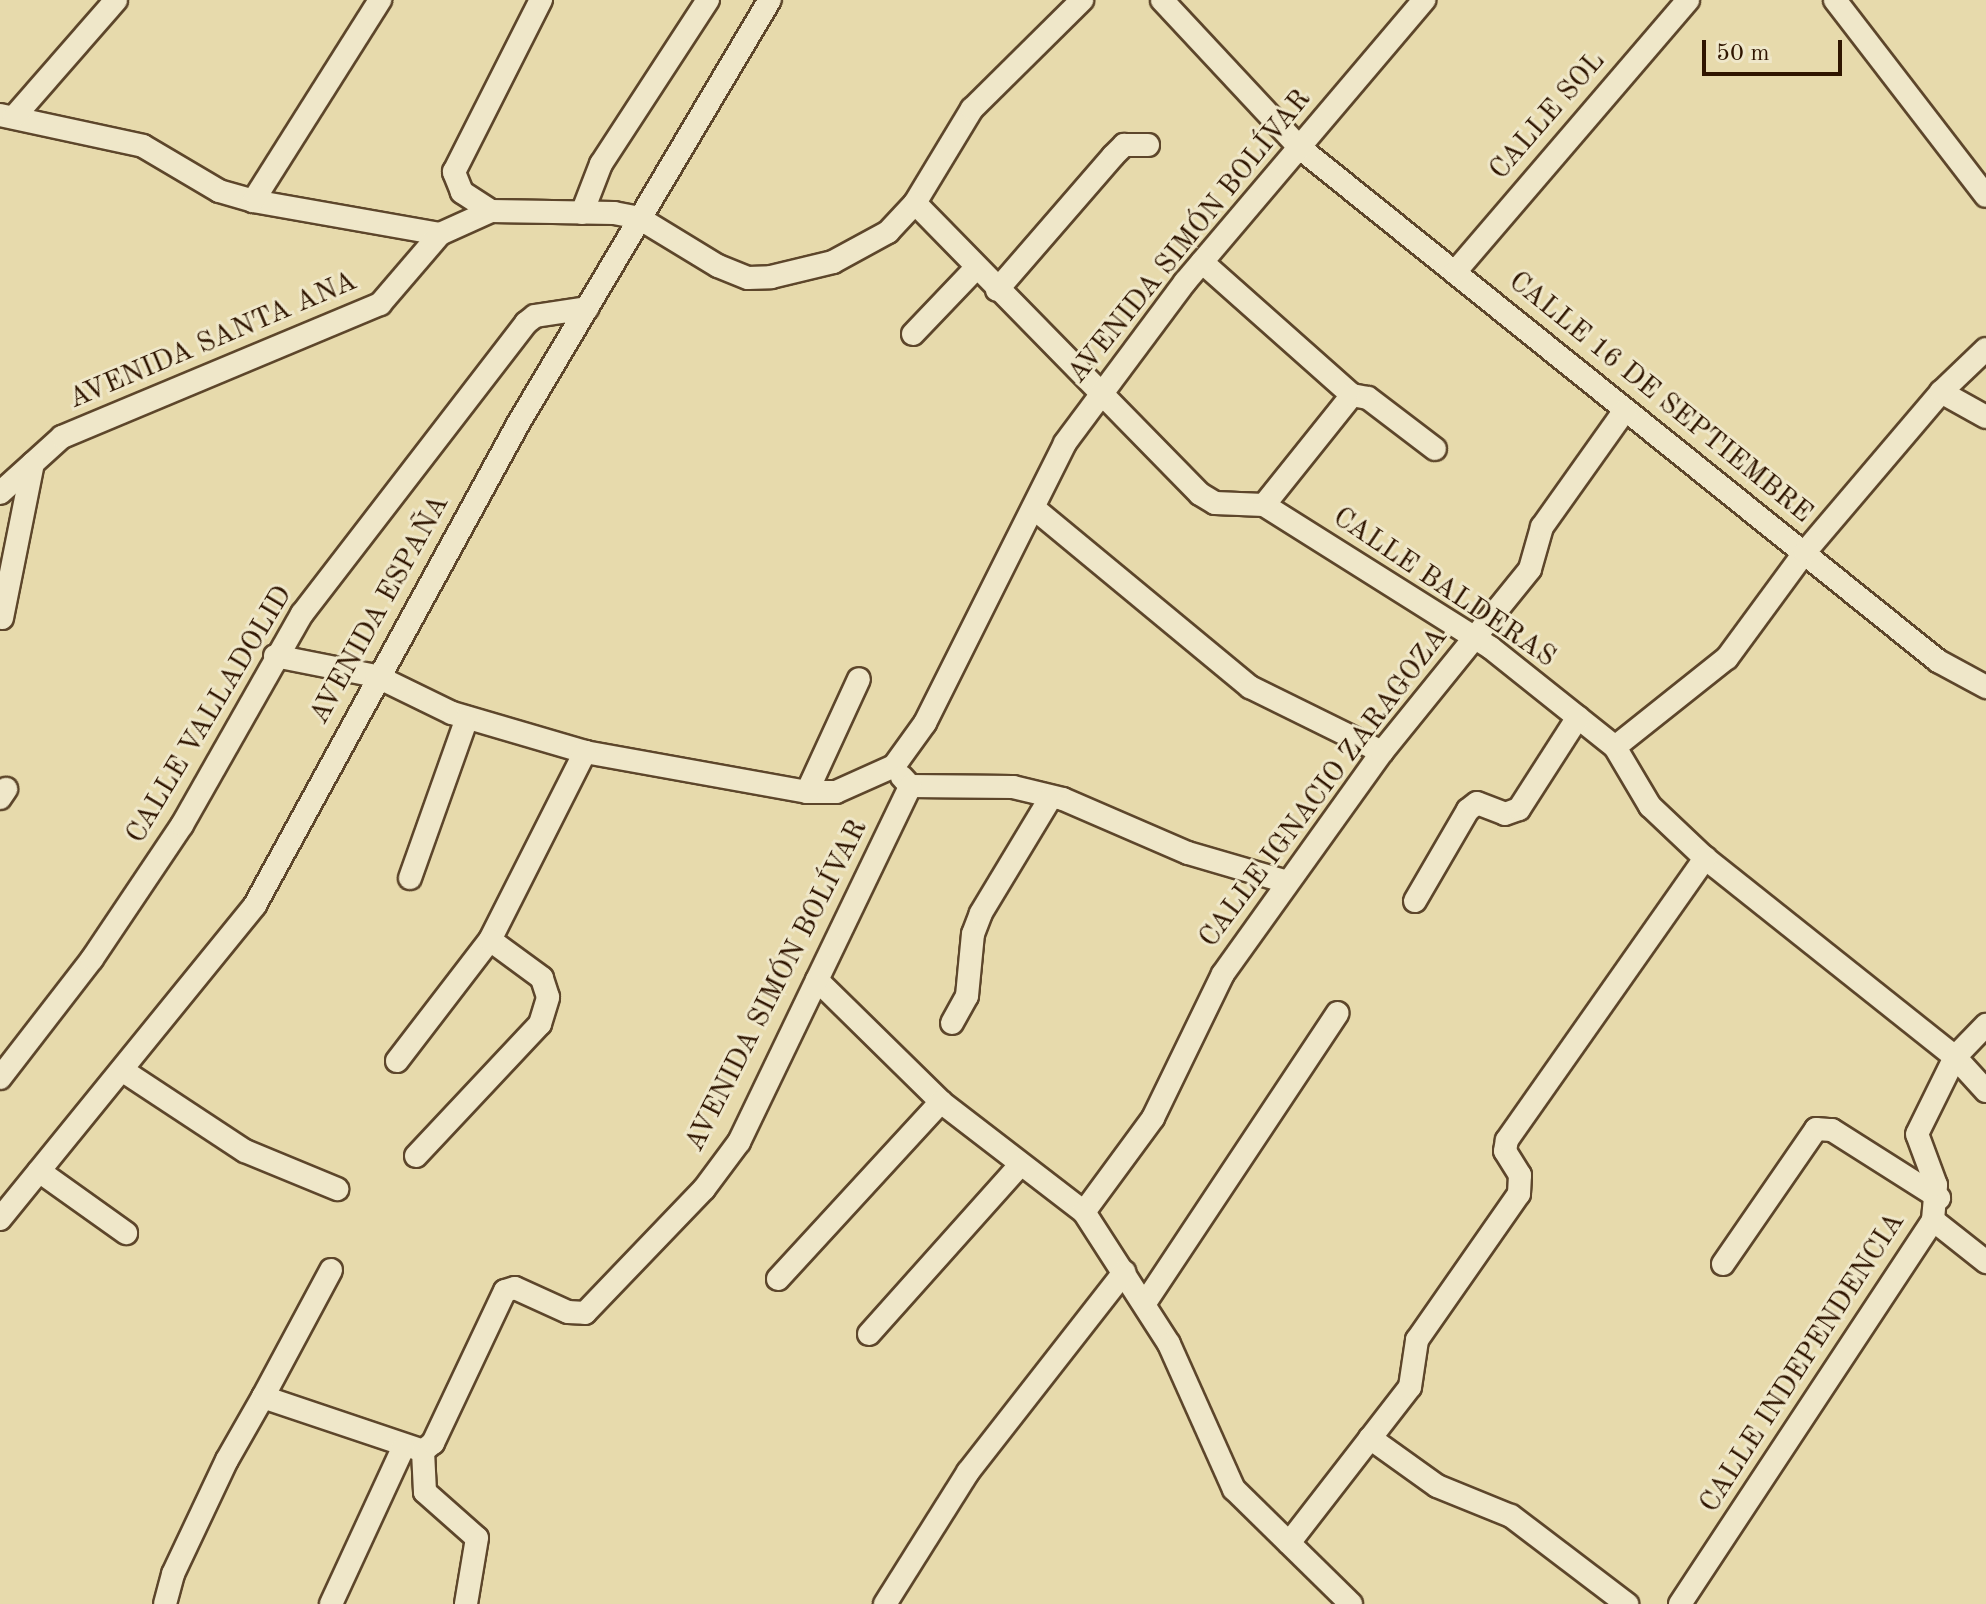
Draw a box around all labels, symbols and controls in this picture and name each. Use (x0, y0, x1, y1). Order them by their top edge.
scale bar (1706, 24, 1846, 74)
text: 50 m (1716, 42, 1770, 66)
street label: CALLE SOL (1483, 45, 1613, 187)
street label: AVENIDA SIMÓN BOLÍVAR (1061, 83, 1319, 391)
street label: AVENIDA SANTA ANA (64, 265, 362, 417)
street label: CALLE 16 DE SEPTIEMBRE (1501, 265, 1819, 531)
street label: AVENIDA ESPAÑA (303, 490, 457, 730)
street label: CALLE BALDERAS (1326, 501, 1562, 675)
street label: CALLE VALLADOLID (120, 580, 300, 850)
street label: CALLE IGNACIO ZARAGOZA (1193, 621, 1455, 955)
street label: AVENIDA SIMÓN BOLÍVAR (678, 814, 876, 1158)
street label: CALLE INDEPENDENCIA (1693, 1207, 1913, 1519)

